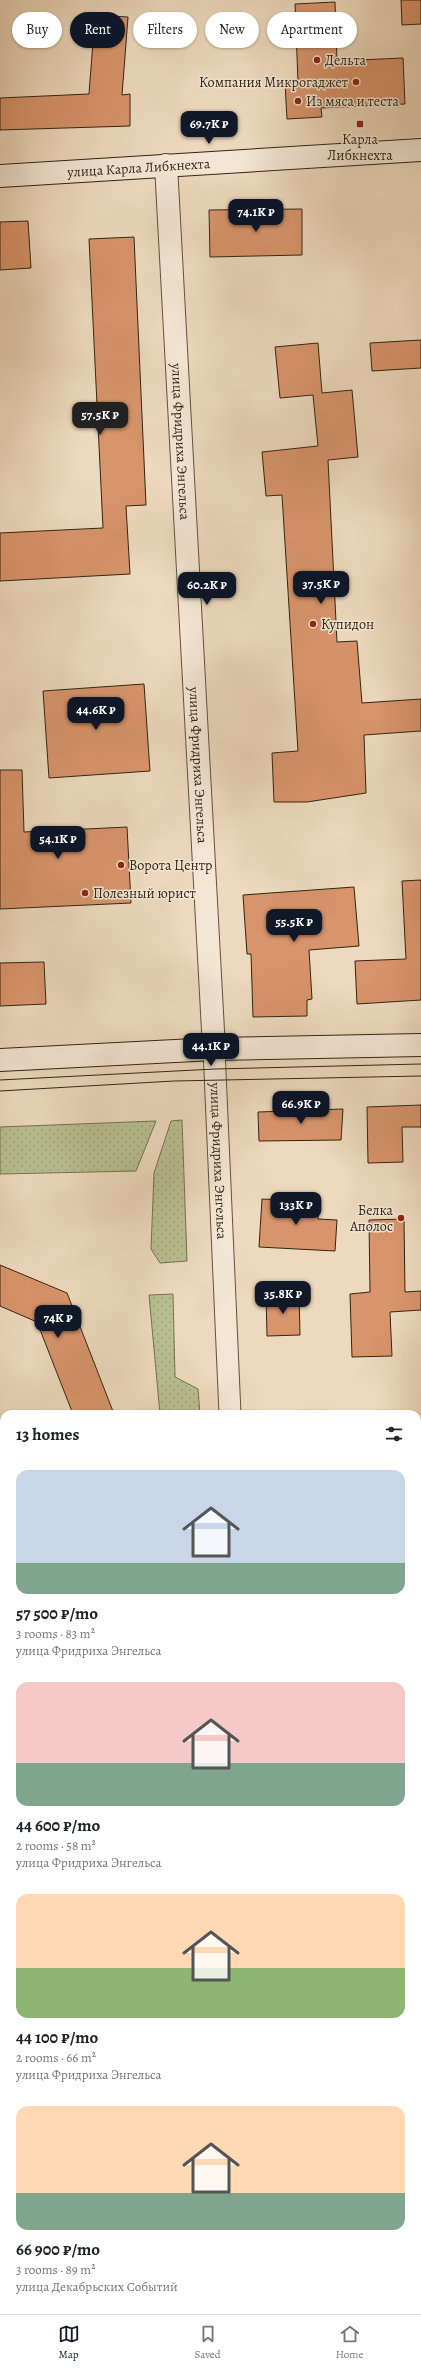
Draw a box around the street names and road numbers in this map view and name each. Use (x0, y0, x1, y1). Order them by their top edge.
street label: улица Карла Либкнехта (66, 154, 211, 181)
street label: улица Фридриха Энгельса (167, 362, 195, 521)
street label: улица Фридриха Энгельса (185, 685, 212, 844)
street label: улица Фридриха Энгельса (206, 1081, 232, 1240)

